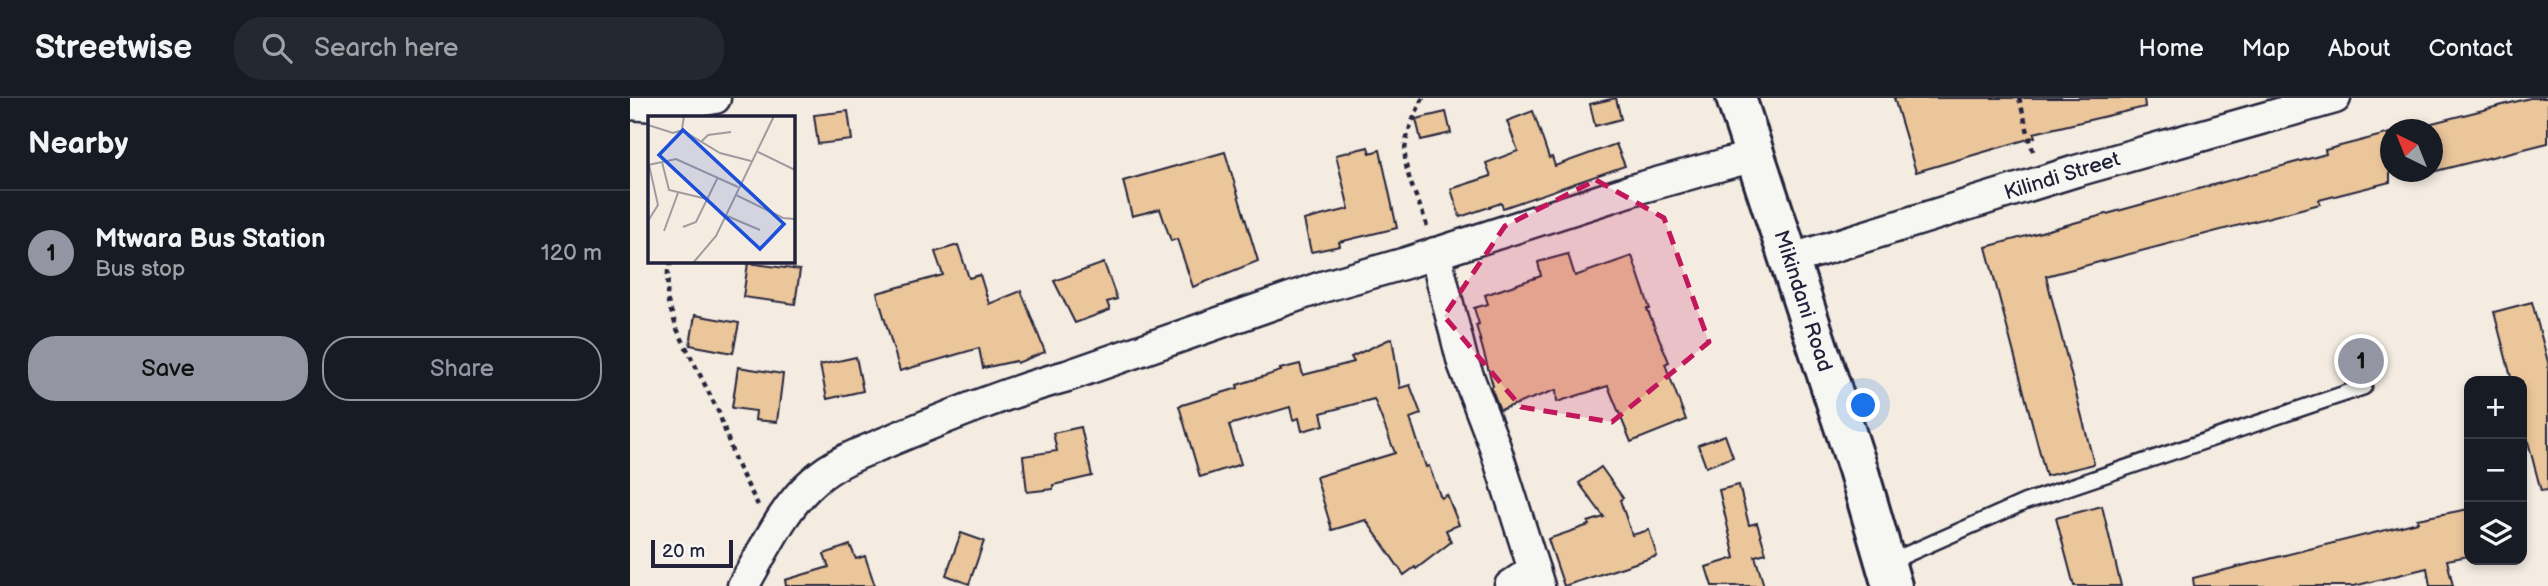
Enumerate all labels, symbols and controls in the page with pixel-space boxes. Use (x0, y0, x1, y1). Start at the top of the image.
search box (234, 17, 724, 80)
text: Streetwise (35, 28, 192, 68)
icon: search (258, 29, 296, 67)
text: Search here (314, 33, 458, 64)
text: Home (2139, 34, 2204, 63)
text: Map (2242, 34, 2290, 63)
text: About (2328, 34, 2390, 63)
text: Contact (2428, 34, 2513, 63)
inset map (648, 116, 794, 262)
north arrow (2380, 119, 2443, 182)
text: Nearby (28, 126, 128, 162)
street label: Kilindi Street (2001, 146, 2123, 205)
text: Mtwara Bus Station (95, 224, 326, 255)
street label: Mikindani Road (1768, 227, 1838, 375)
text: 1 (46, 239, 56, 267)
text: 120 m (541, 239, 602, 267)
text: Bus stop (95, 255, 185, 283)
pin: 1 (2338, 335, 2384, 387)
button: Save (28, 336, 308, 401)
button: Share (322, 336, 602, 401)
map controls (2464, 376, 2527, 565)
button: + (2464, 376, 2527, 439)
your location (1846, 388, 1880, 422)
button: − (2464, 439, 2527, 502)
button: layers (2464, 502, 2527, 565)
scale bar (651, 537, 733, 569)
text: 20 m (662, 540, 705, 563)

